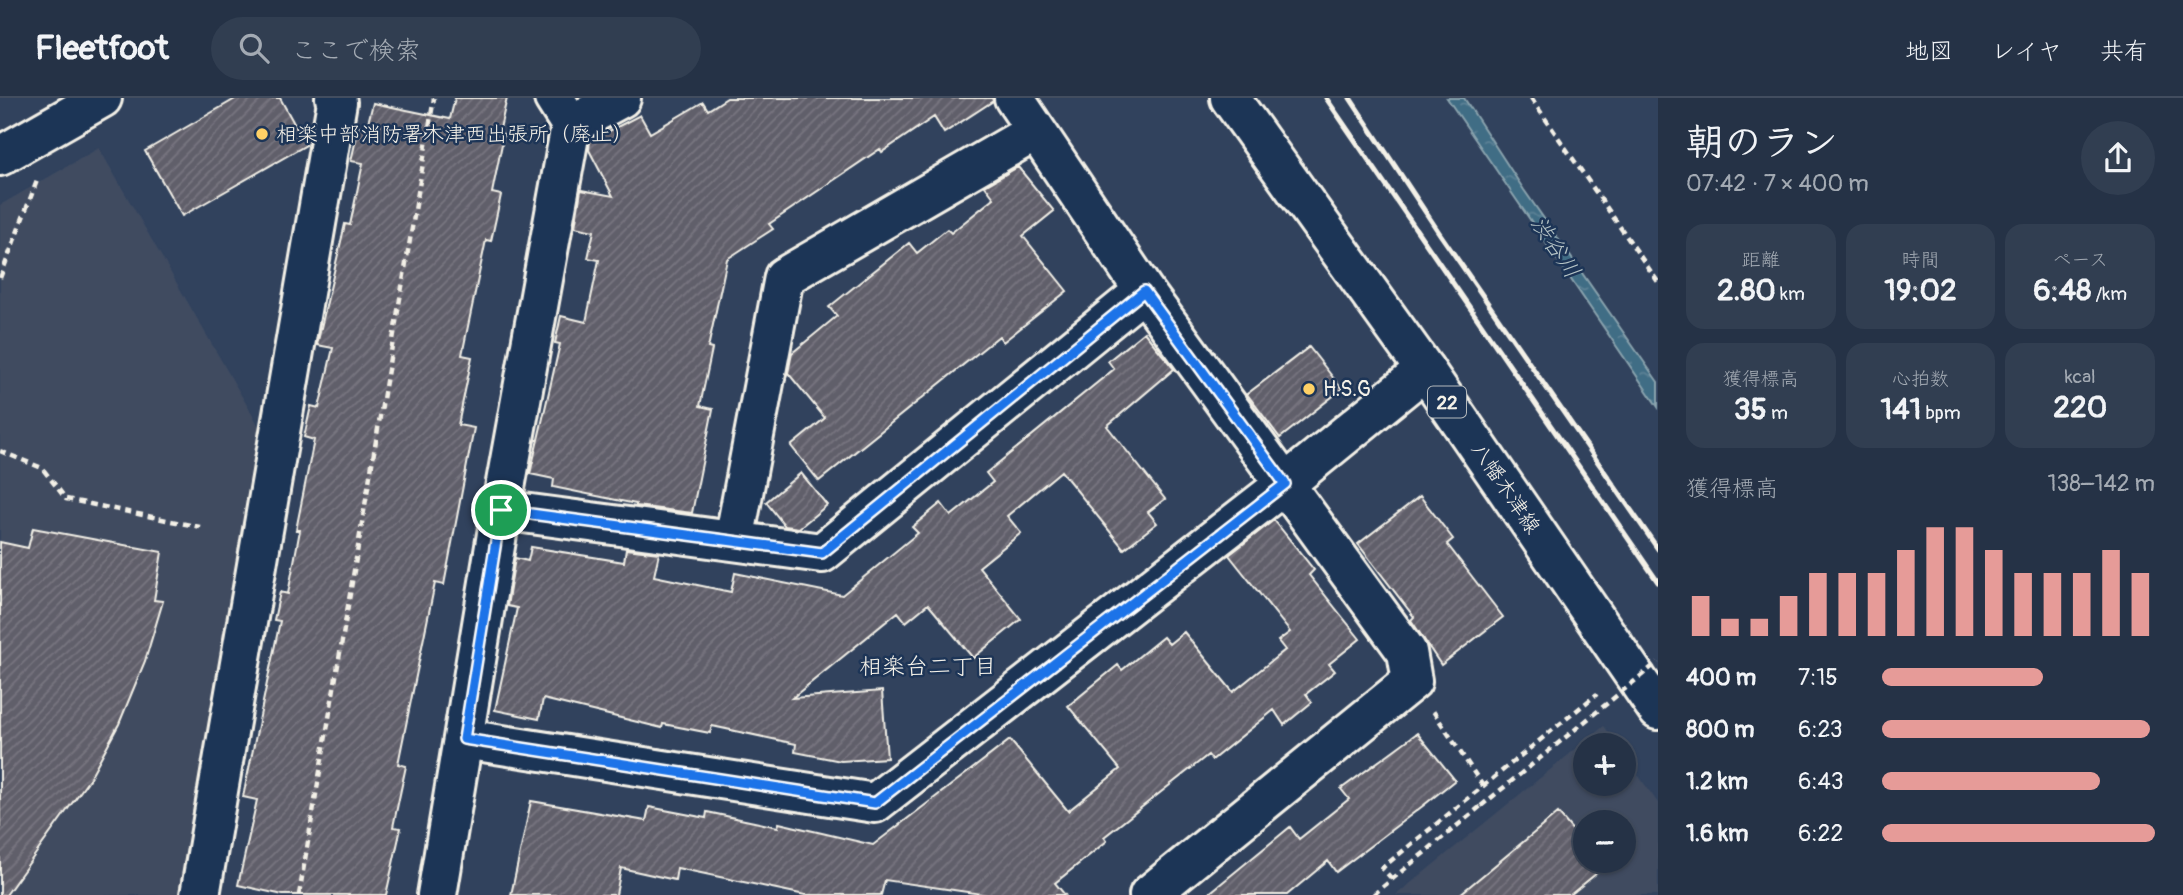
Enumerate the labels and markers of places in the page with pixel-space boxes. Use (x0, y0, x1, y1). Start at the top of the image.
place label: 相楽中部消防署木津西出張所（廃止） (276, 121, 633, 148)
marker: 相楽中部消防署木津西出張所（廃止） (254, 126, 270, 142)
place label: H.S.G (1323, 376, 1371, 403)
marker: H.S.G (1301, 381, 1317, 397)
pin (471, 480, 531, 540)

